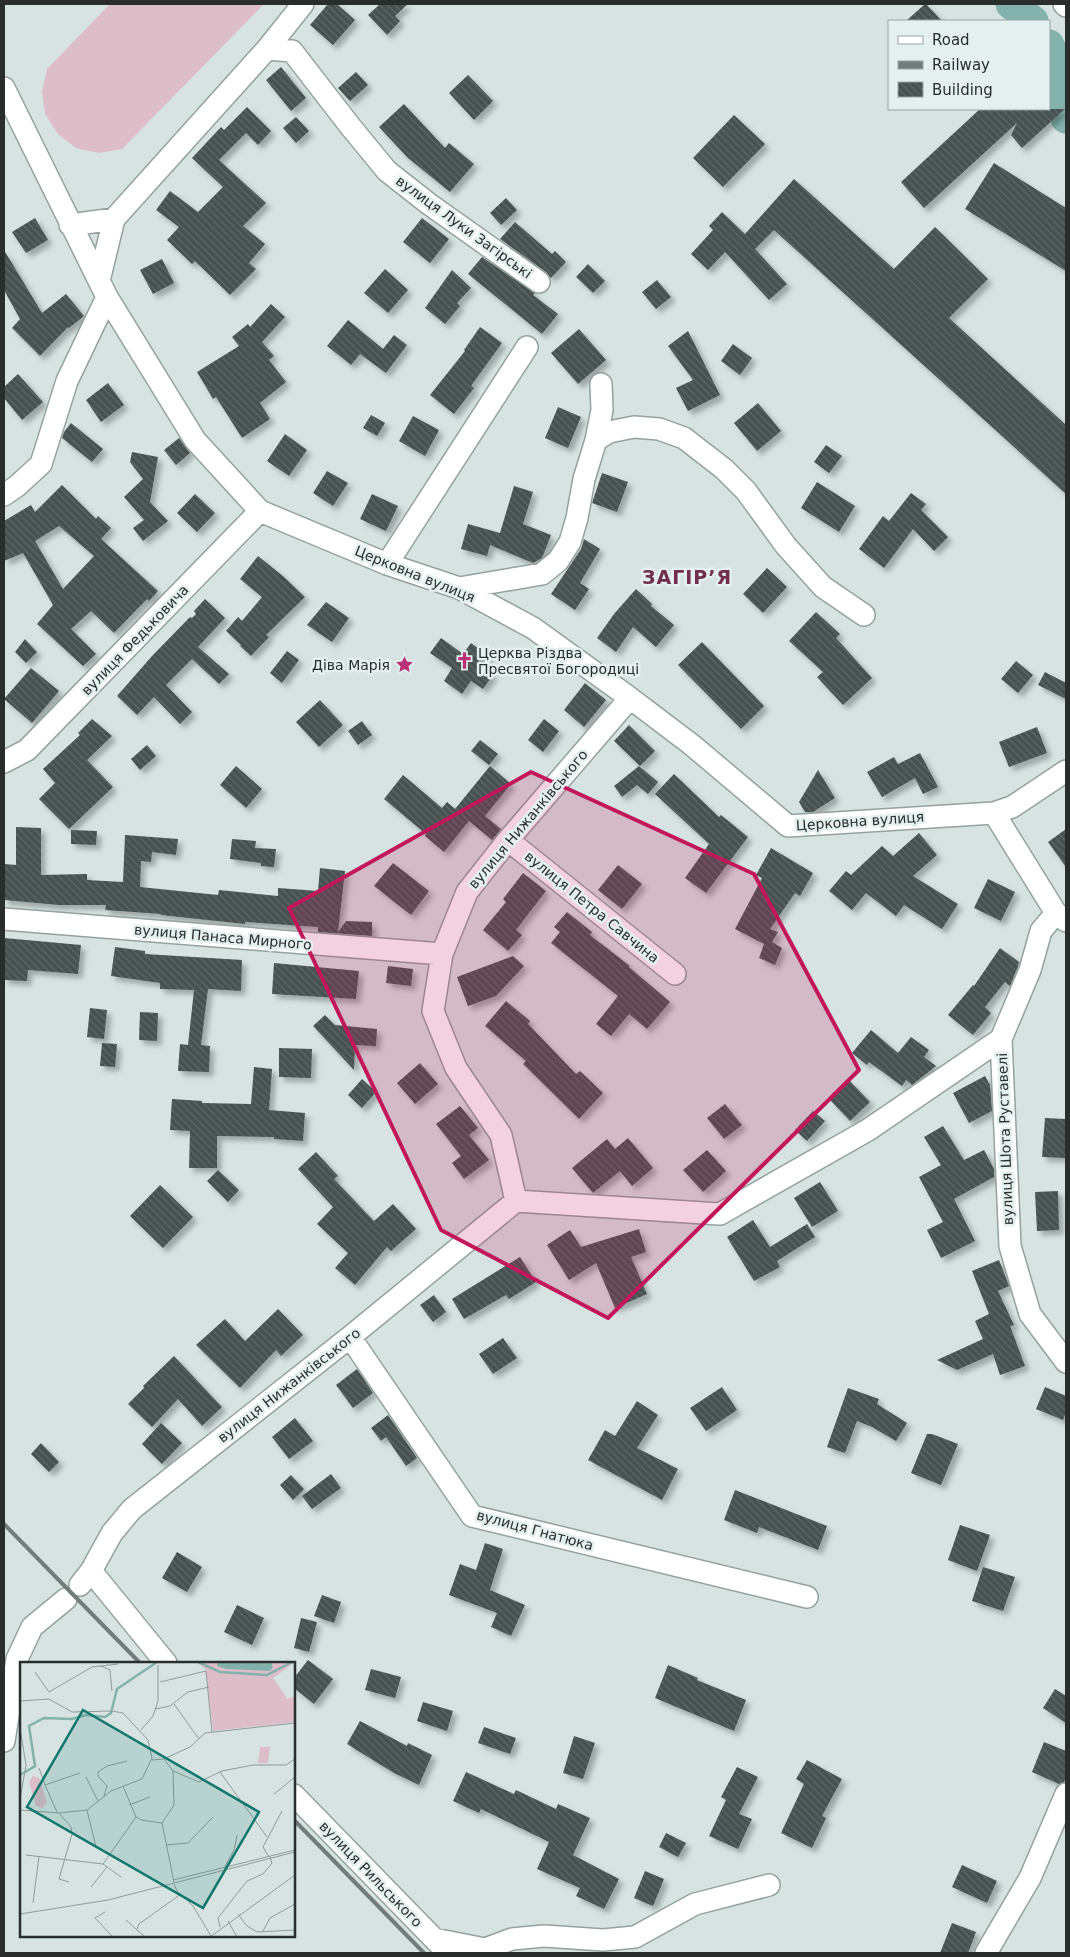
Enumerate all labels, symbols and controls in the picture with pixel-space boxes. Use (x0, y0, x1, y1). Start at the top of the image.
legend (888, 20, 1050, 110)
text: Road (932, 31, 970, 49)
text: Railway (932, 56, 990, 74)
text: Building (932, 81, 993, 99)
street label: вулиця Луки Загірські (393, 172, 535, 282)
street label: Церковна вулиця (352, 543, 478, 605)
district label: ЗАГІР’Я (642, 566, 732, 588)
street label: вулиця Федьковича (78, 582, 192, 698)
place label: Церква Різдва Пресвятої Богородиці (478, 645, 639, 677)
church icon: Церква Різдва Пресвятої Богородиці (454, 651, 474, 671)
place icon: Діва Марія (394, 655, 414, 675)
place label: Діва Марія (312, 657, 390, 673)
street label: вулиця Нижанківського (465, 746, 591, 892)
street label: Церковна вулиця (795, 809, 925, 833)
street label: вулиця Петра Савчина (522, 848, 662, 966)
street label: вулиця Панаса Мирного (134, 921, 312, 953)
street label: вулиця Шота Руставелі (994, 1052, 1016, 1226)
street label: вулиця Нижанківського (215, 1324, 363, 1446)
street label: вулиця Гнатюка (475, 1507, 595, 1553)
inset map (20, 1662, 295, 1937)
street label: вулиця Рильського (316, 1818, 426, 1930)

